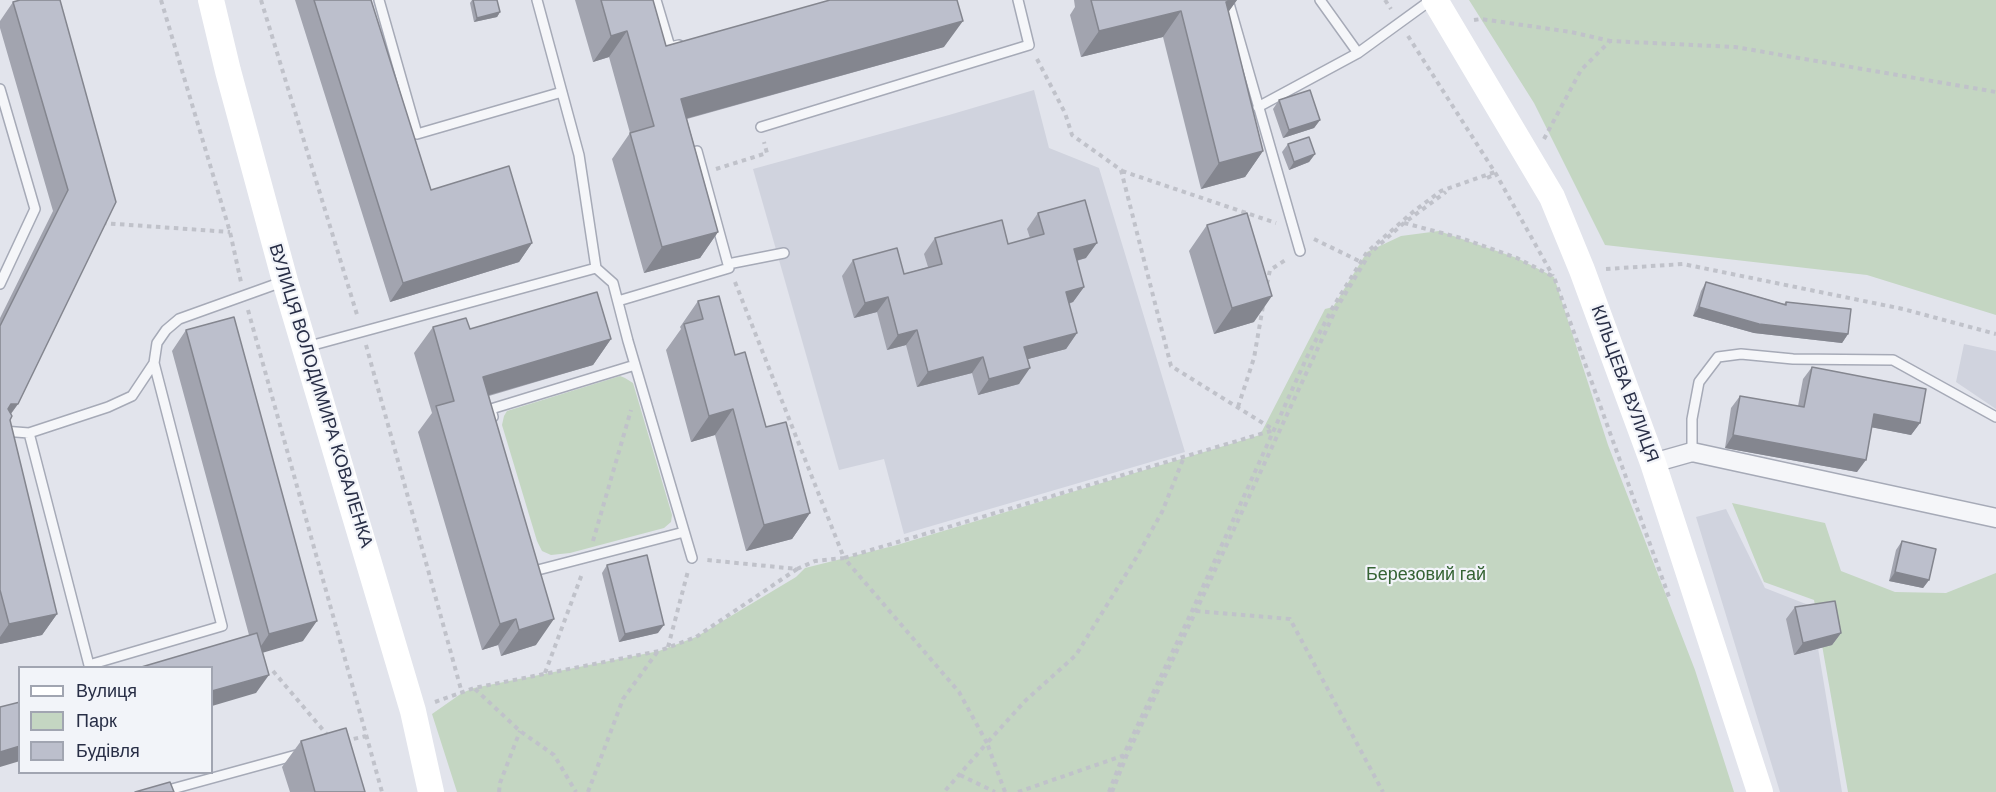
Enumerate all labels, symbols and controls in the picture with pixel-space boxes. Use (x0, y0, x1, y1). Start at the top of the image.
street label: ВУЛИЦЯ ВОЛОДИМИРА КОВАЛЕНКА (263, 241, 377, 551)
street label: КІЛЬЦЕВА ВУЛИЦЯ (1585, 302, 1663, 466)
park label: Березовий гай (1366, 564, 1486, 586)
legend (18, 666, 213, 774)
text: Вулиця (76, 679, 137, 703)
text: Парк (76, 709, 117, 733)
text: Будівля (76, 739, 140, 763)

